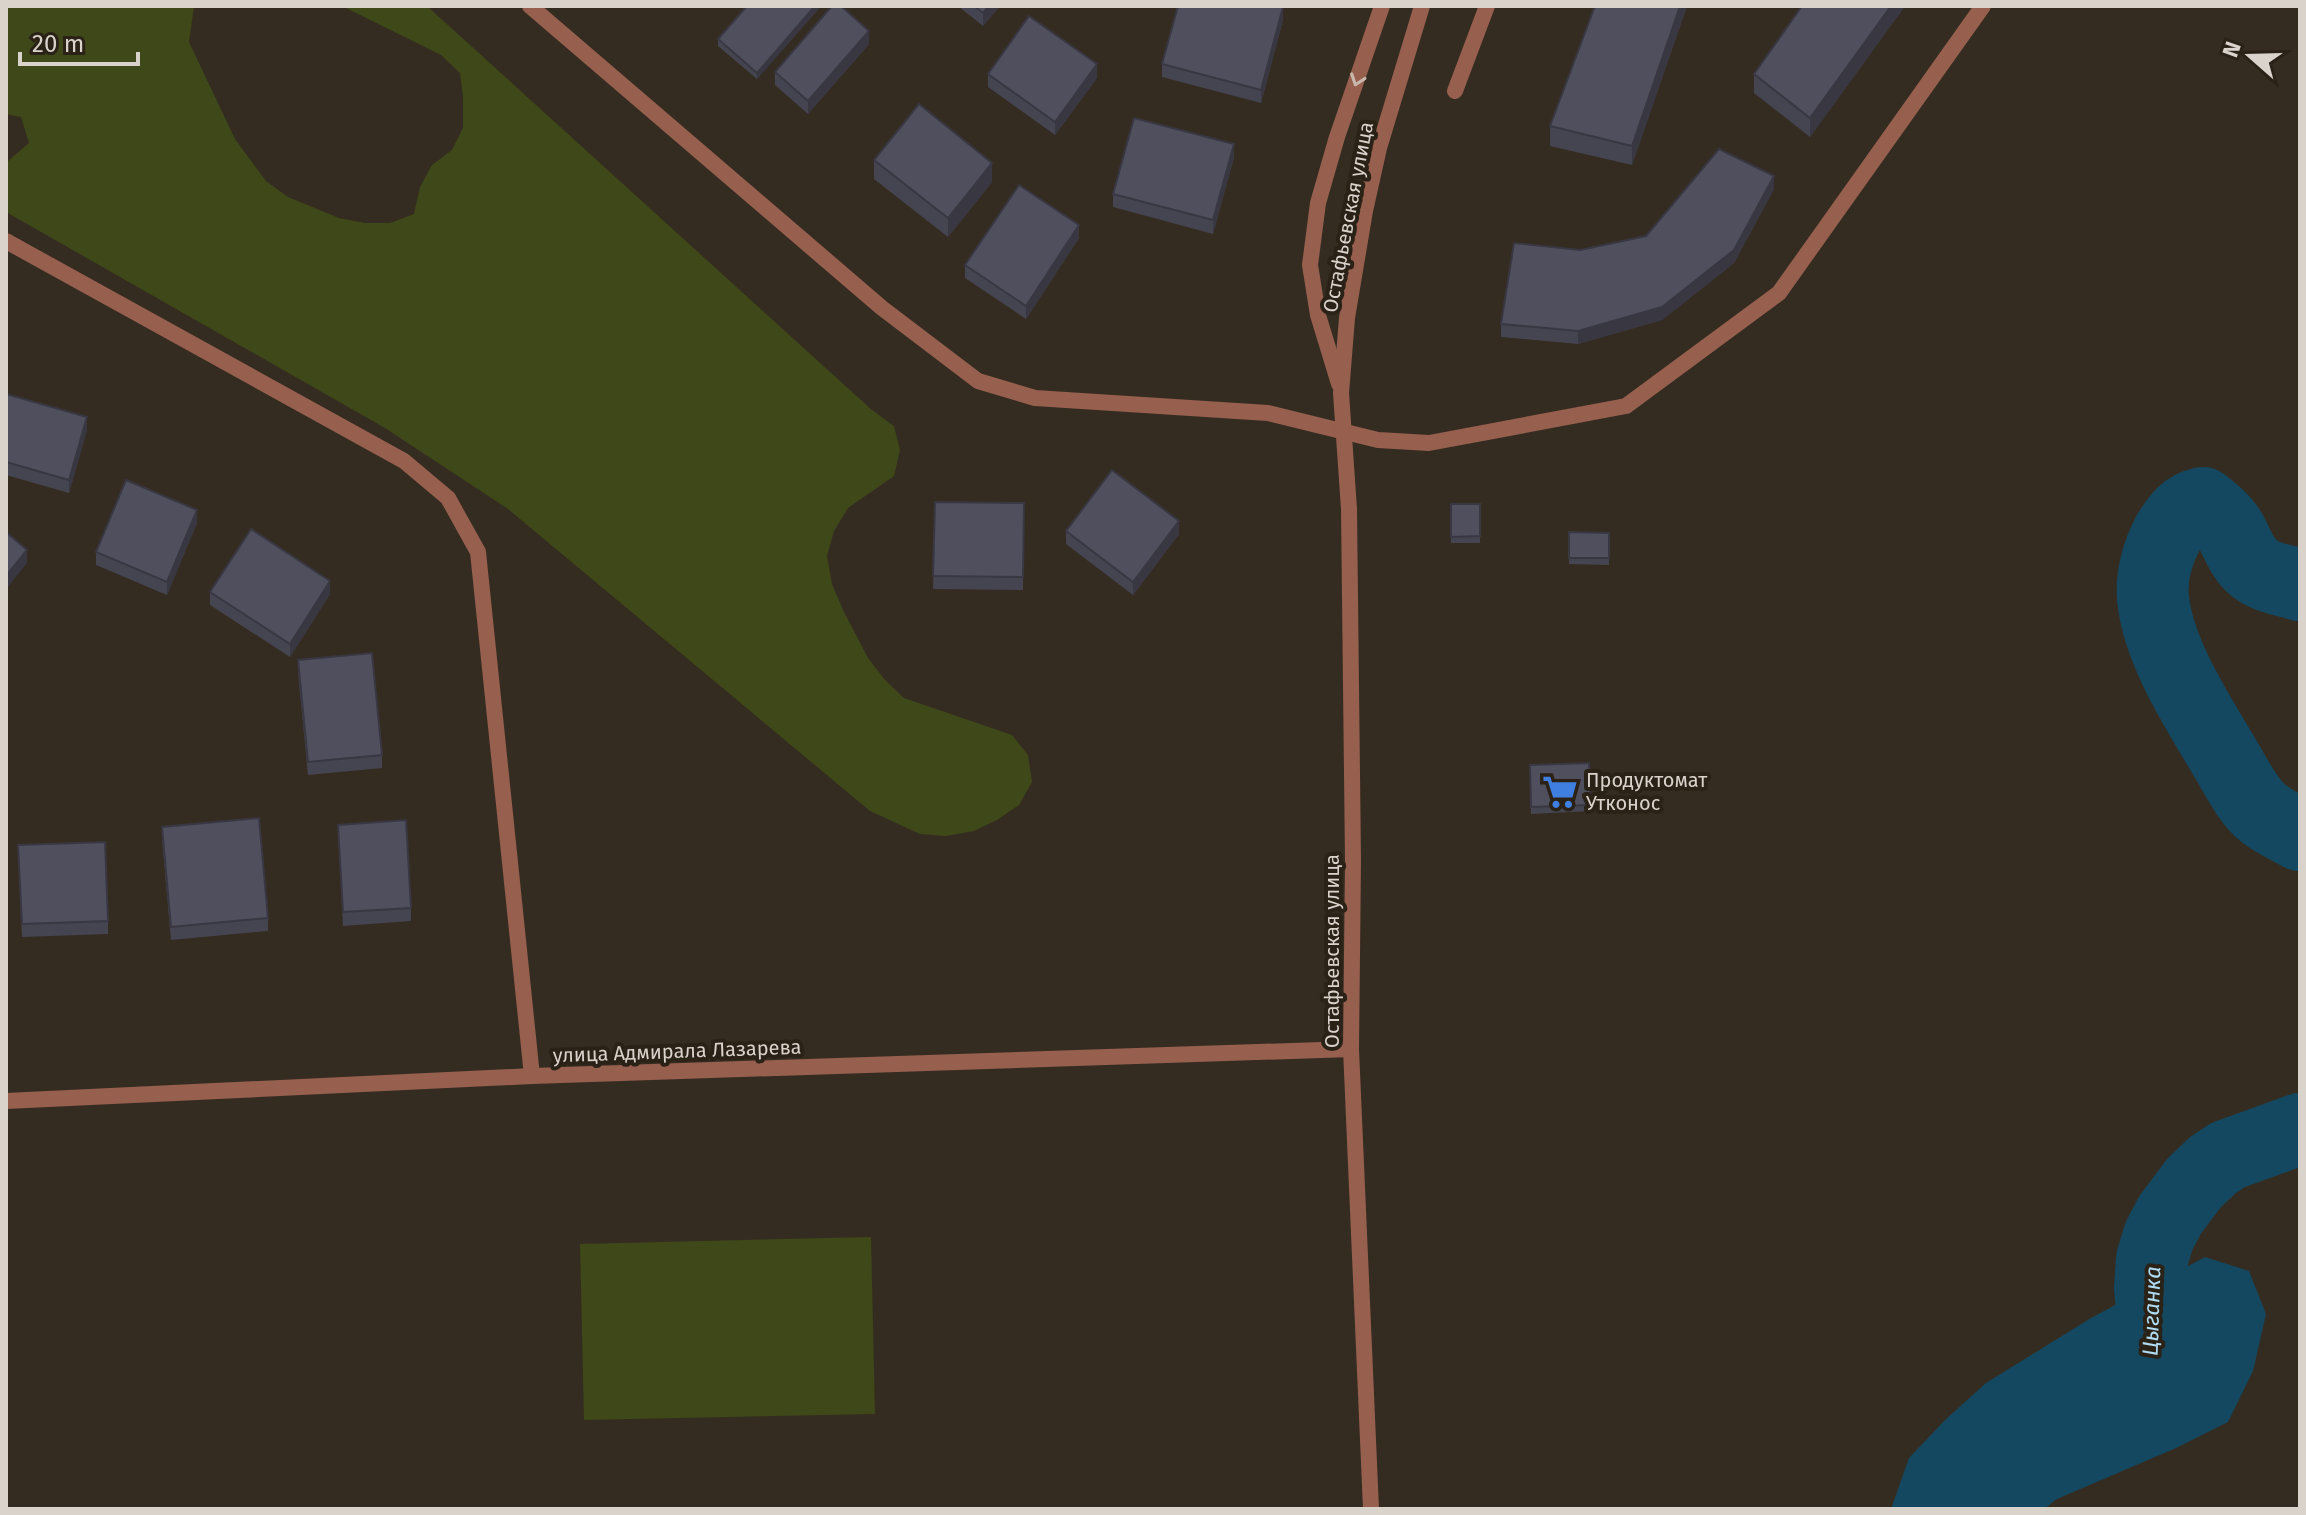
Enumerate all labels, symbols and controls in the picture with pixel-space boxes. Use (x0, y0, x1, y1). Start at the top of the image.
scale bar (20, 16, 138, 66)
north arrow (2210, 16, 2290, 96)
text: 20 m (32, 30, 84, 58)
text: N (2216, 38, 2247, 61)
one-way arrow (1350, 72, 1366, 86)
street label: Остафьевская улица (1318, 120, 1378, 314)
place label: Продуктомат Утконос (1586, 768, 1708, 815)
supermarket icon: Продуктомат Утконос (1541, 773, 1579, 811)
street label: Остафьевская улица (1320, 854, 1344, 1048)
street label: улица Адмирала Лазарева (552, 1035, 802, 1067)
water label: Цыганка (2136, 1266, 2167, 1356)

